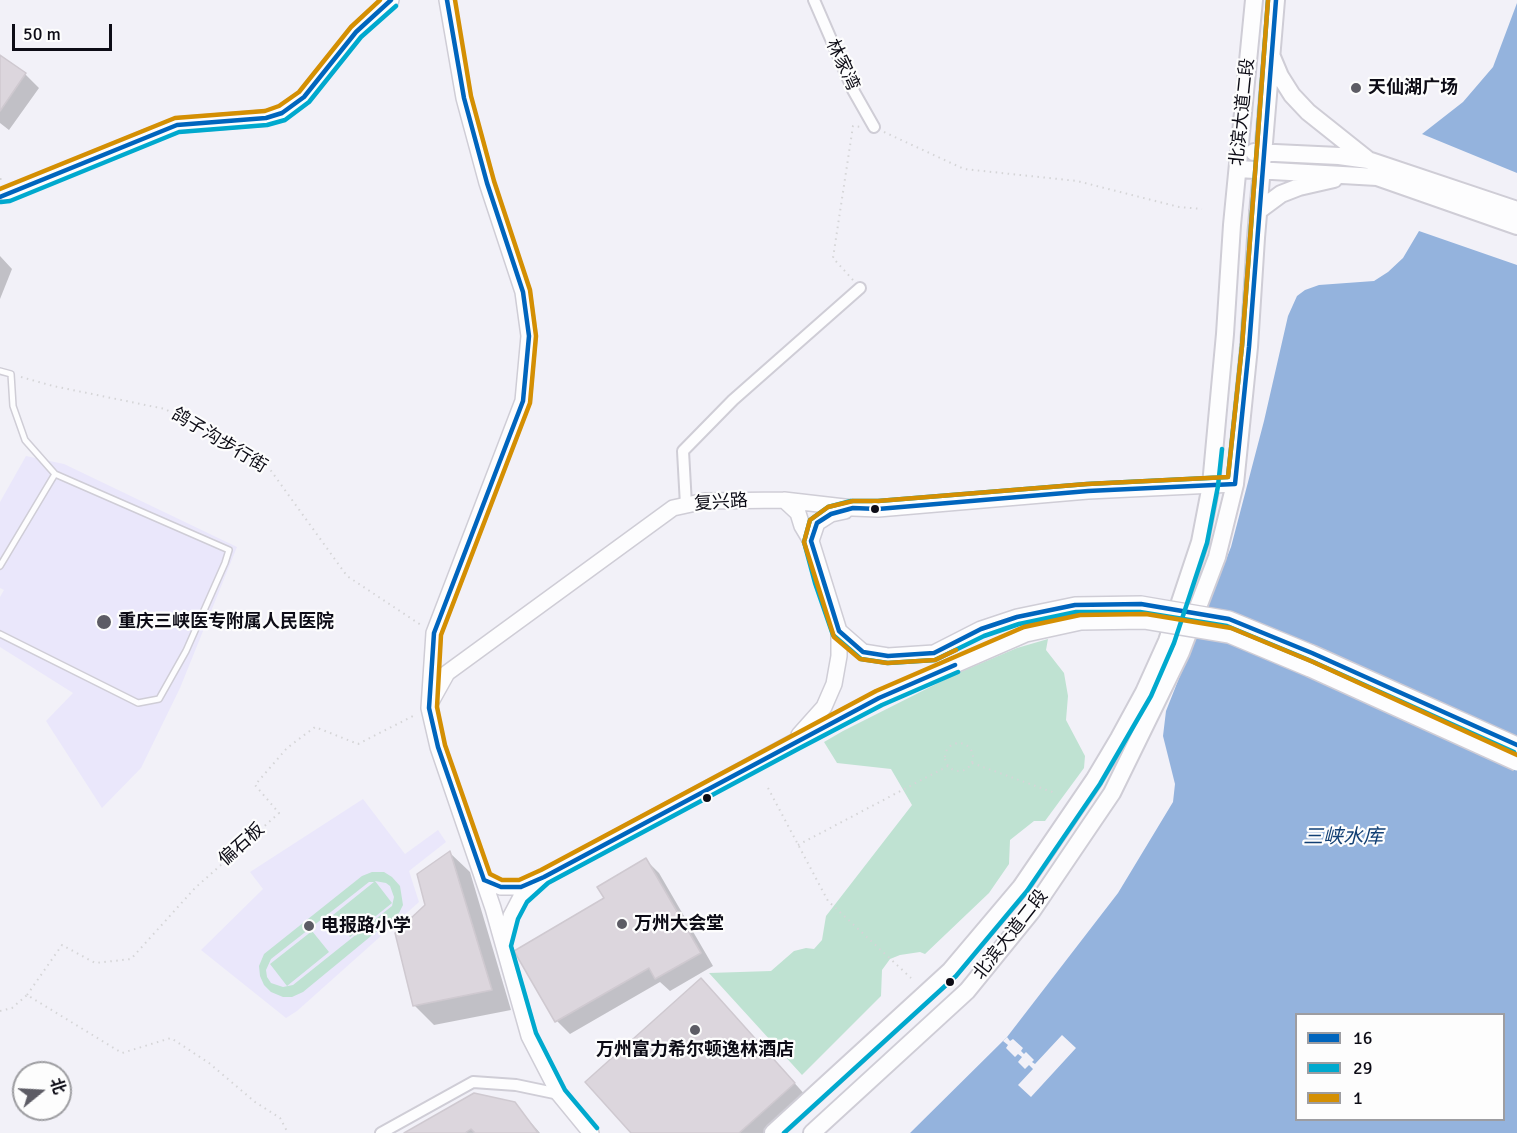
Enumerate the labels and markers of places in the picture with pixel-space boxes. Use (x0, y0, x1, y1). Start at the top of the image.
place label: 天仙湖广场 (1368, 77, 1458, 99)
marker: 天仙湖广场 (1349, 81, 1363, 95)
unlabelled marker (869, 503, 881, 515)
place label: 重庆三峡医专附属人民医院 (118, 611, 334, 633)
marker: 重庆三峡医专附属人民医院 (95, 613, 113, 631)
unlabelled marker (701, 792, 713, 804)
place label: 万州大会堂 (634, 913, 724, 935)
place label: 电报路小学 (321, 915, 411, 937)
marker: 万州大会堂 (615, 917, 629, 931)
marker: 电报路小学 (302, 919, 316, 933)
unlabelled marker (944, 976, 956, 988)
marker: 万州富力希尔顿逸林酒店 (688, 1023, 702, 1037)
place label: 万州富力希尔顿逸林酒店 (596, 1039, 794, 1061)

